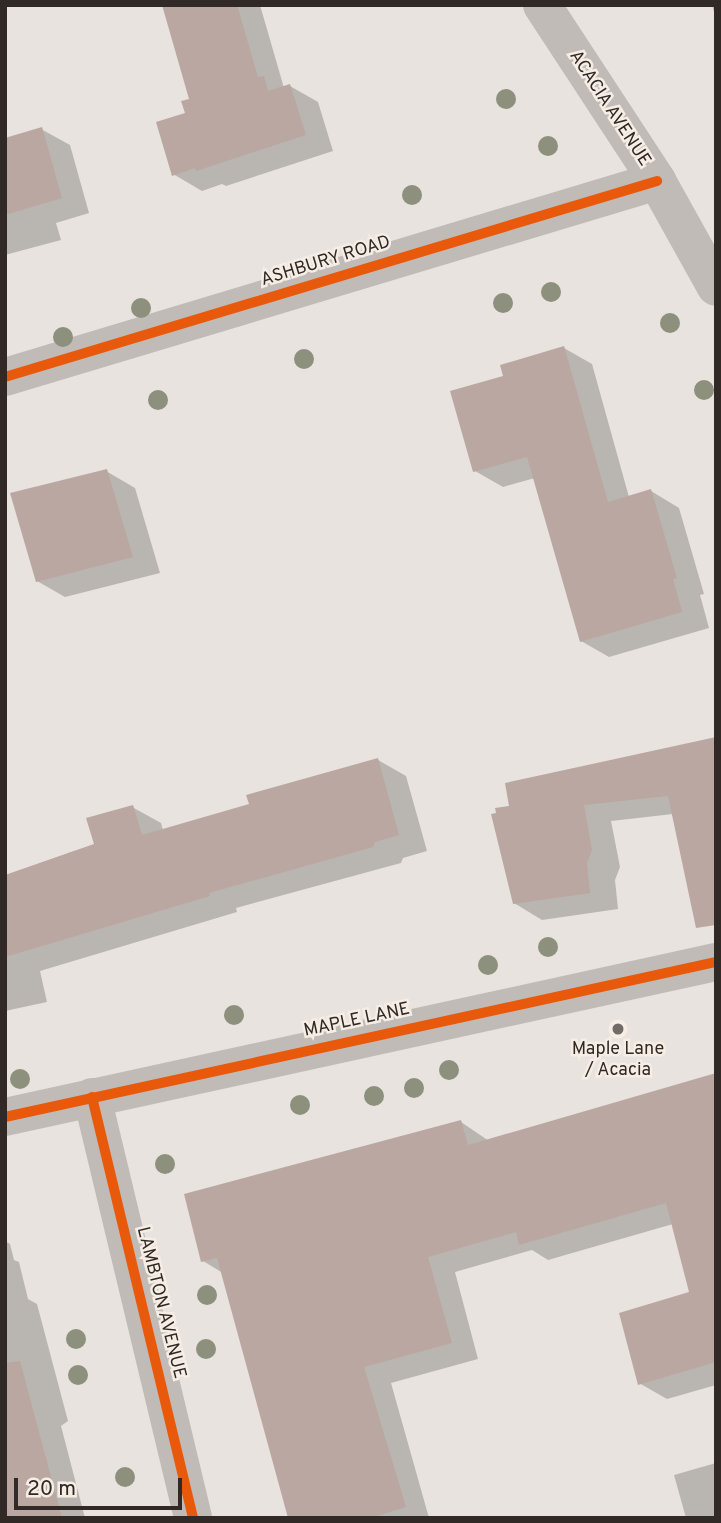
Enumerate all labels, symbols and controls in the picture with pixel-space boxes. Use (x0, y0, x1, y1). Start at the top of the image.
street label: ACACIA AVENUE (563, 46, 655, 172)
street label: ASHBURY ROAD (258, 232, 394, 292)
street label: MAPLE LANE (302, 999, 412, 1043)
marker: Maple Lane / Acacia (610, 1021, 626, 1037)
place label: Maple Lane / Acacia (572, 1040, 664, 1082)
street label: LAMBTON AVENUE (131, 1225, 189, 1381)
scale bar (18, 1464, 186, 1508)
text: 20 m (27, 1476, 76, 1503)

